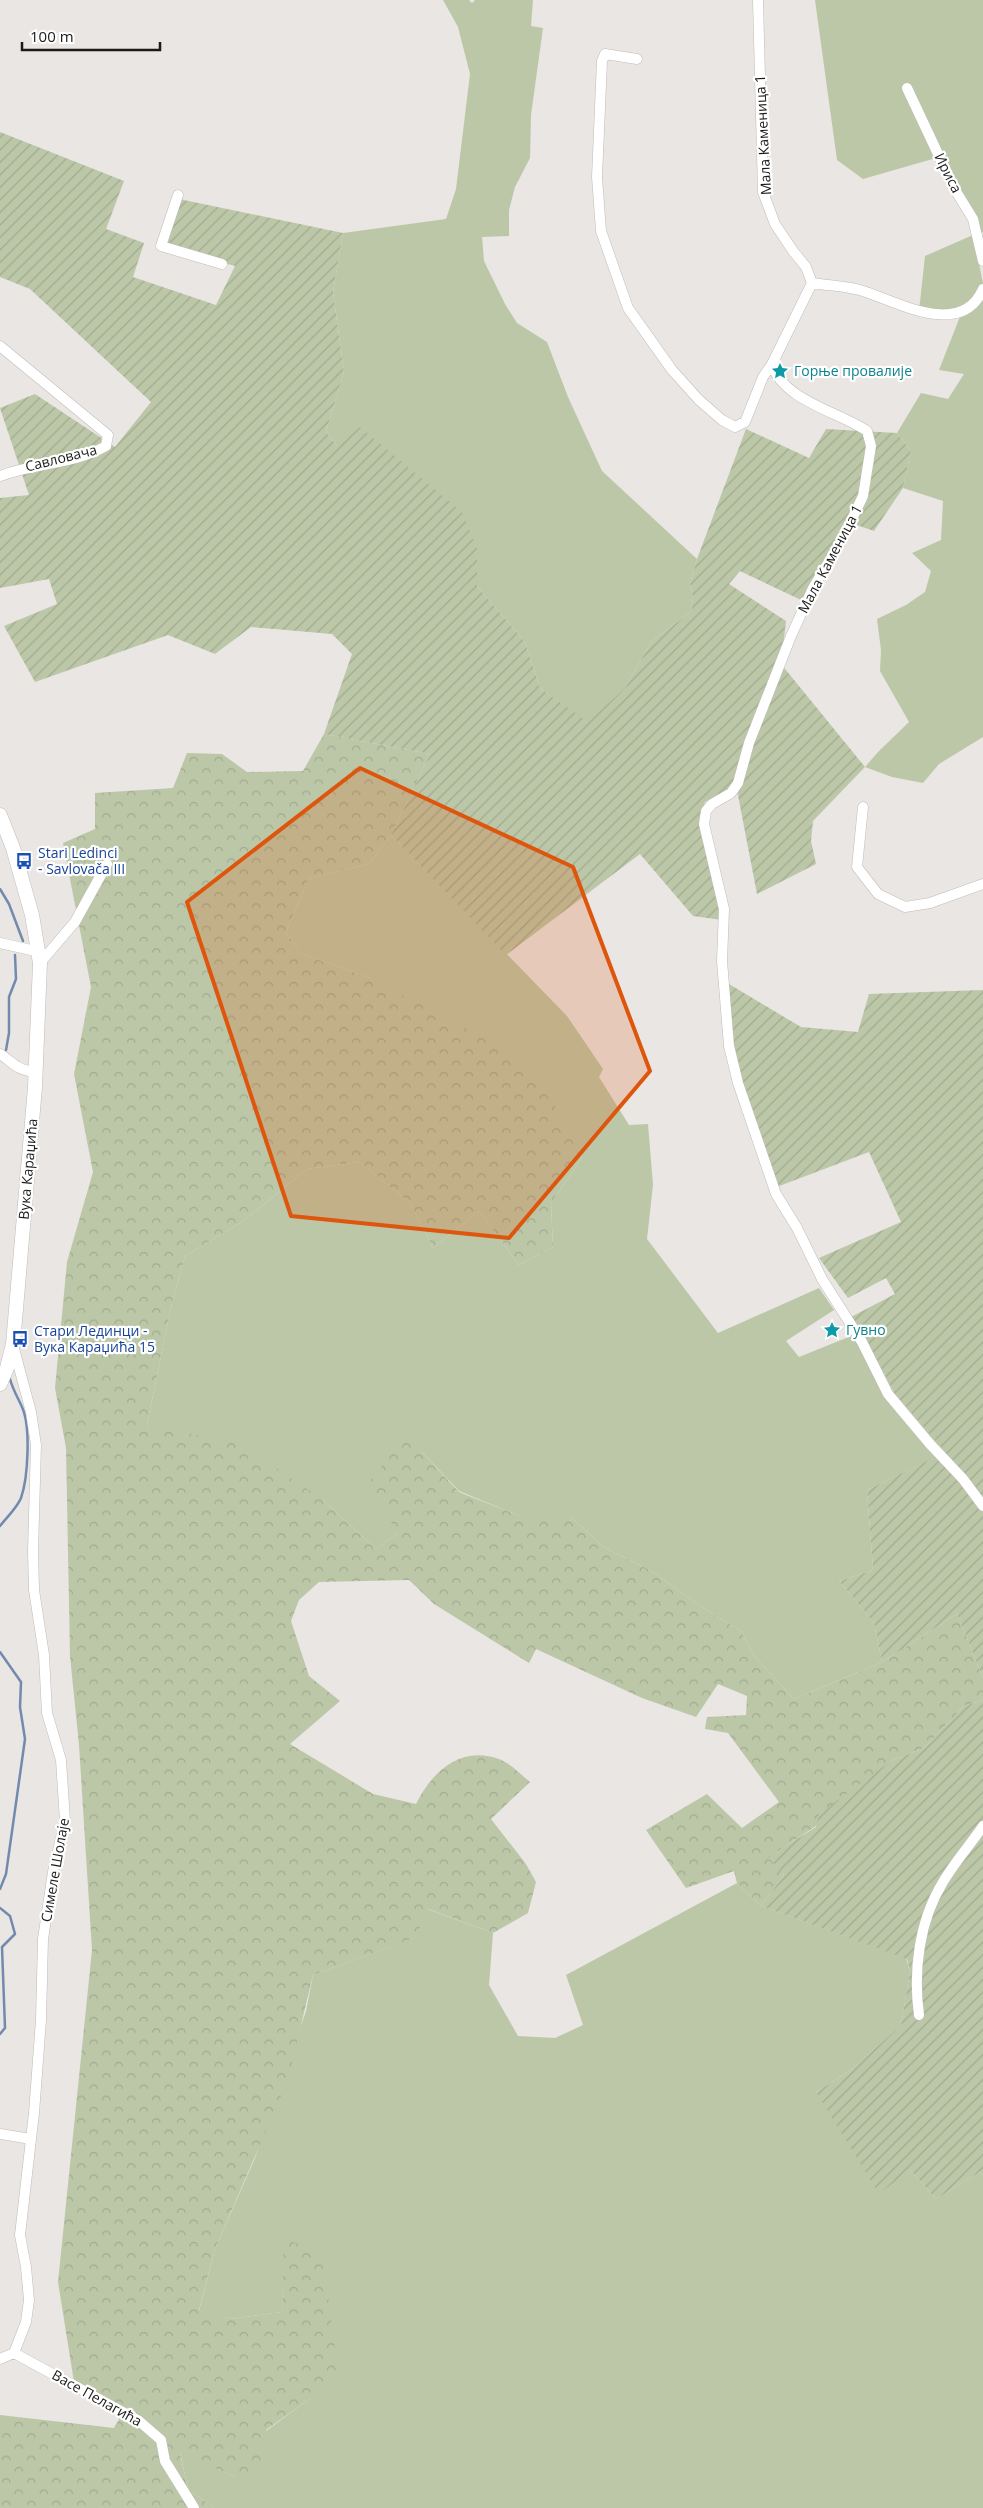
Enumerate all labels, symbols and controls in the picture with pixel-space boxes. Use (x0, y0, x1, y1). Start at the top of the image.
scale bar (22, 20, 160, 52)
text: 100 m (30, 26, 74, 46)
street label: Мала Каменица 1 (750, 75, 775, 196)
street label: Ириса (930, 149, 967, 196)
place icon: Горње провалије (770, 361, 790, 381)
place label: Горње провалије (794, 361, 912, 380)
street label: Савловача (23, 439, 99, 476)
street label: Мала Каменица 1 (793, 501, 866, 616)
place label: Stari Ledinci - Savlovača III (38, 843, 125, 878)
bus stop icon: Stari Ledinci - Savlovača III (14, 851, 34, 871)
street label: Вука Караџића (14, 1118, 41, 1220)
place icon: Гувно (822, 1320, 842, 1340)
place label: Гувно (846, 1320, 886, 1339)
place label: Стари Лединци - Вука Караџића 15 (34, 1321, 155, 1356)
bus stop icon: Стари Лединци - Вука Караџића 15 (10, 1329, 30, 1349)
street label: Симеле Шолаје (36, 1816, 73, 1923)
street label: Васе Пелагића (49, 2365, 146, 2430)

